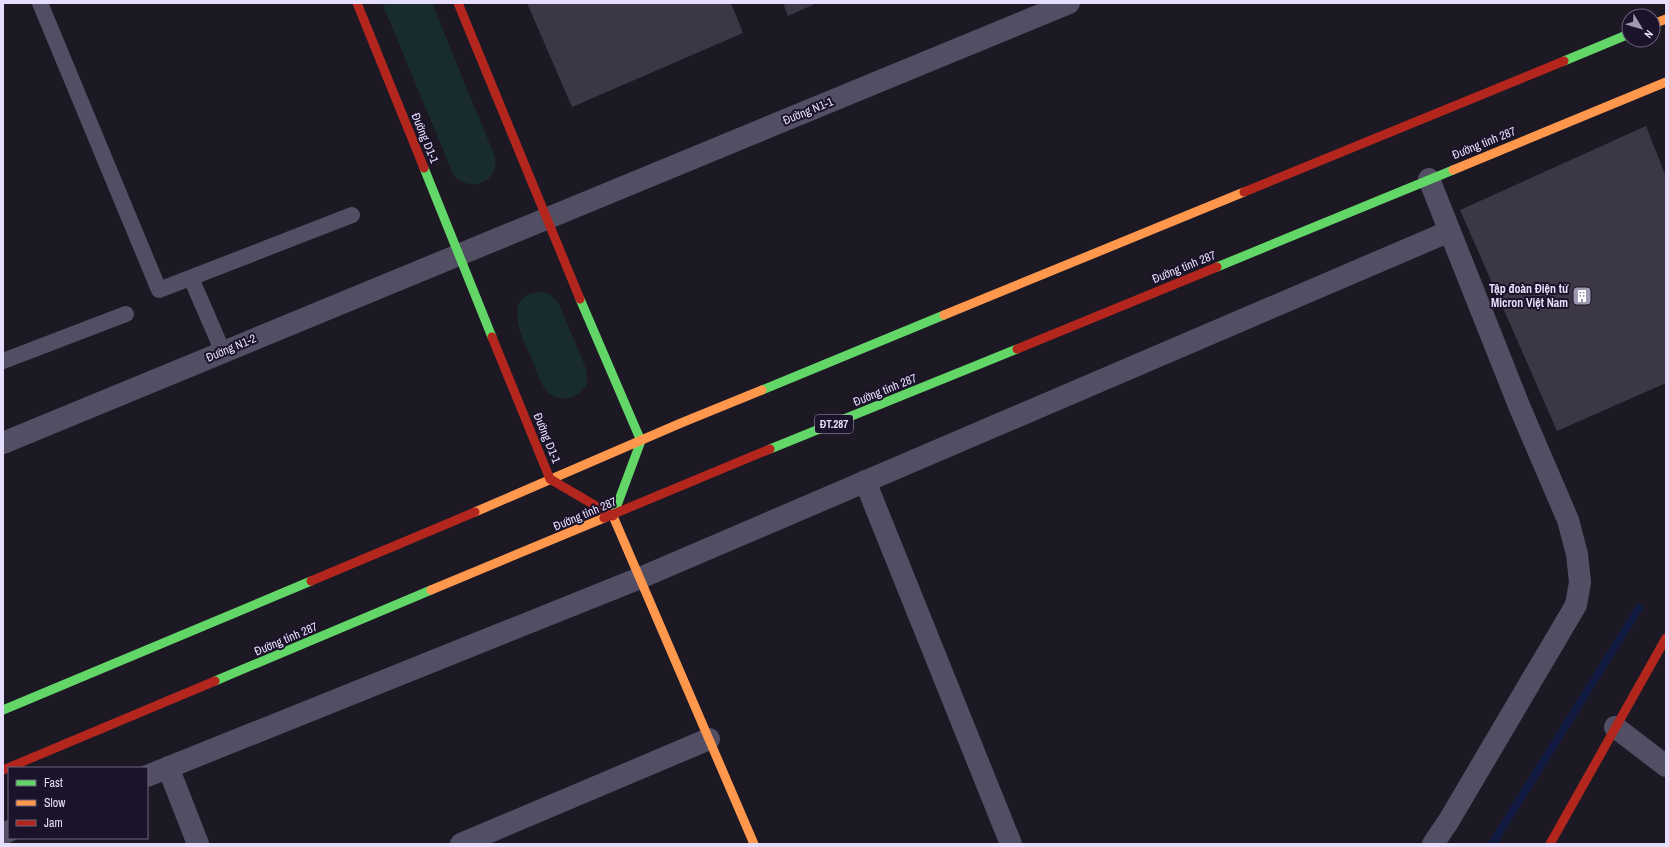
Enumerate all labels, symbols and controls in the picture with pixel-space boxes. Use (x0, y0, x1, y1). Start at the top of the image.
north arrow (1621, 8, 1661, 48)
text: N (1641, 27, 1656, 41)
street label: Đường N1-1 (780, 93, 836, 128)
street label: Đường D1-1 (408, 110, 443, 166)
street label: Đường tỉnh 287 (1450, 123, 1519, 163)
street label: Đường tỉnh 287 (1150, 247, 1219, 287)
place label: Tập đoàn Điện tử Micron Việt Nam (1489, 281, 1569, 311)
building icon: Tập đoàn Điện tử Micron Việt Nam (1571, 285, 1593, 307)
street label: Đường N1-2 (203, 330, 259, 366)
street label: Đường tỉnh 287 (851, 370, 920, 410)
street label: Đường D1-1 (530, 410, 565, 466)
road number: ĐT.287 (815, 415, 853, 433)
street label: Đường tỉnh 287 (551, 493, 620, 535)
street label: Đường tỉnh 287 (252, 618, 321, 660)
legend (8, 767, 148, 839)
text: Fast (44, 775, 63, 791)
text: Slow (44, 795, 66, 811)
text: Jam (44, 815, 63, 831)

